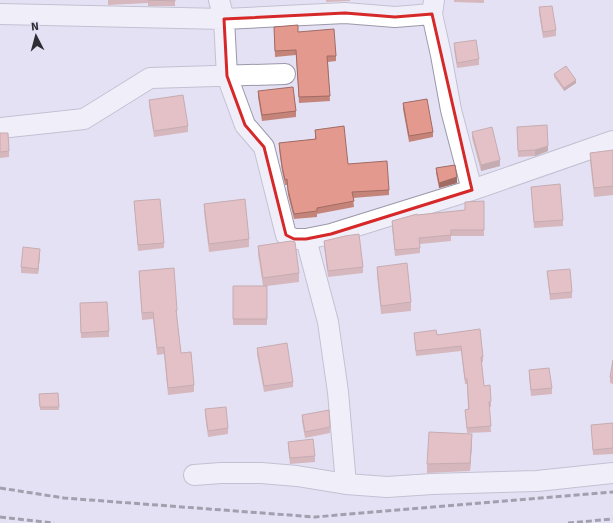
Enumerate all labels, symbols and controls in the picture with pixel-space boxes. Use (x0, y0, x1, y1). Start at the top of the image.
north arrow (16, 16, 56, 56)
text: N (31, 20, 39, 33)

